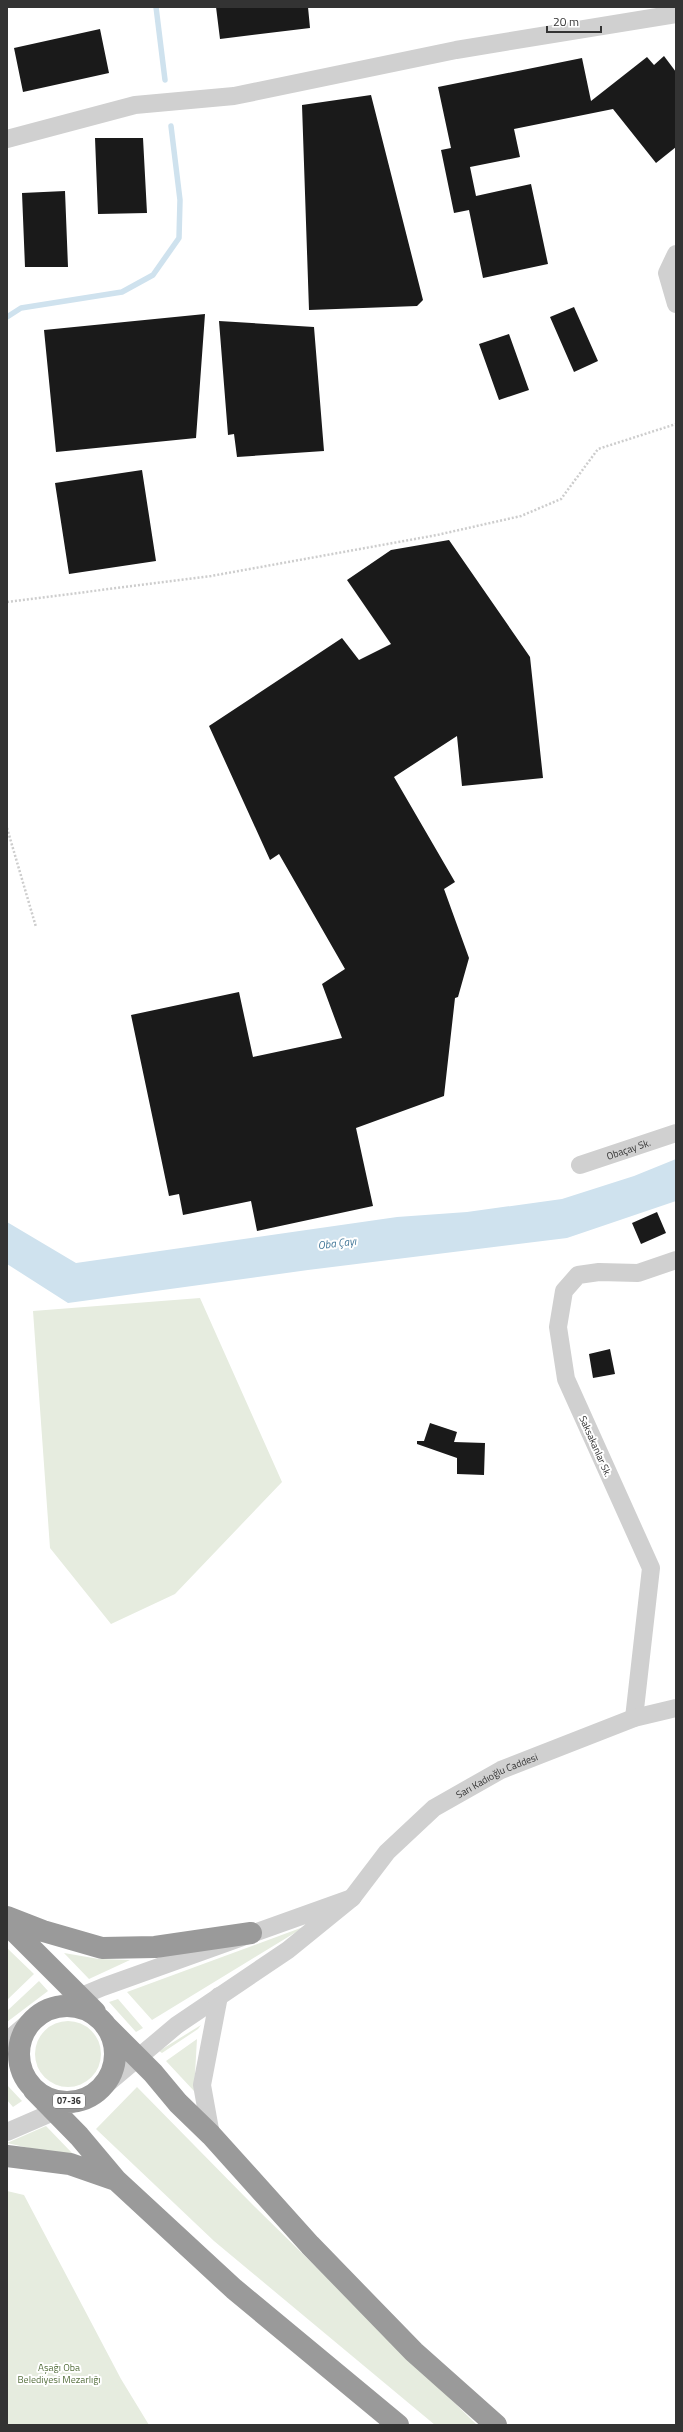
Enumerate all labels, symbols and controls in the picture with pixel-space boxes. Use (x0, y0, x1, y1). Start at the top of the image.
scale bar (547, 8, 601, 34)
text: 20 m (553, 12, 579, 31)
street label: Obaçay Sk. (605, 1135, 653, 1164)
water label: Oba Çayı (317, 1233, 358, 1253)
street label: Saksakanlar Sk. (575, 1413, 616, 1479)
street label: Sarı Kadıoğlu Caddesi (453, 1749, 540, 1802)
road number: 07-36 (53, 2094, 85, 2108)
park label: Aşağı Oba Belediyesi Mezarlığı (17, 2360, 101, 2387)

